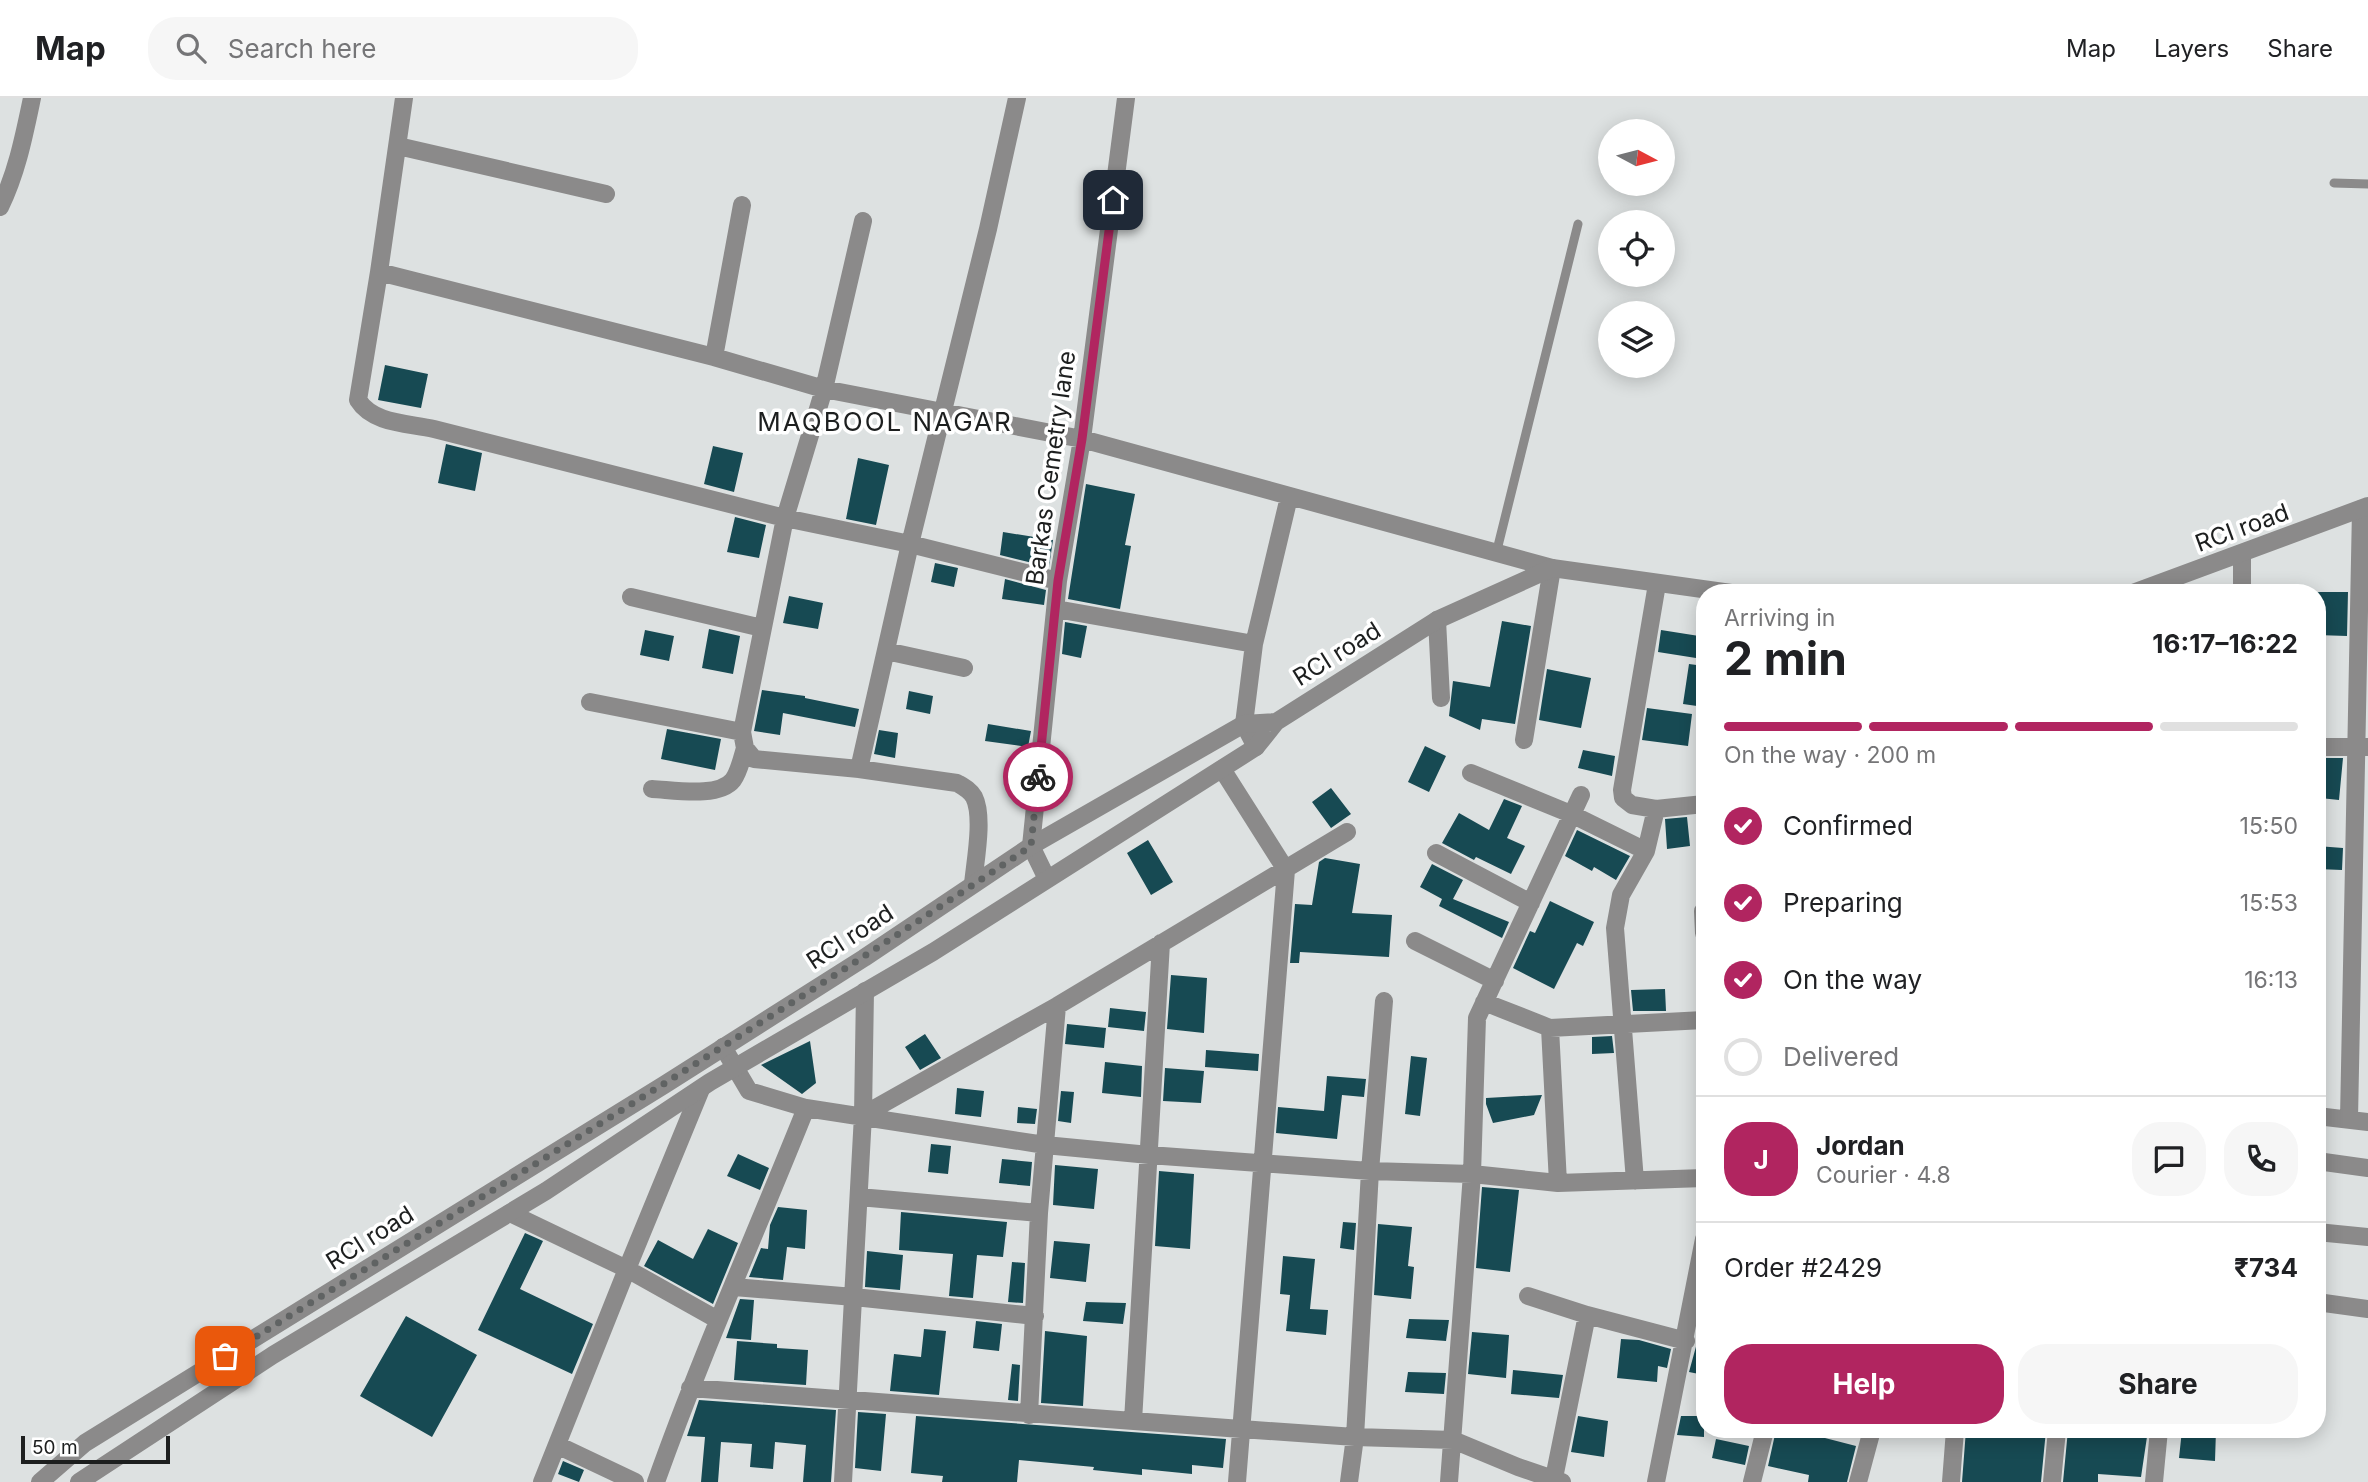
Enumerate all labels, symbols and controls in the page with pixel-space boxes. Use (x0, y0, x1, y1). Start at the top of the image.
search box (148, 17, 638, 80)
text: Map (35, 28, 106, 68)
icon: search (172, 29, 210, 67)
text: Search here (228, 33, 376, 64)
text: Map (2066, 34, 2116, 63)
text: Layers (2154, 34, 2229, 63)
text: Share (2267, 34, 2333, 63)
north arrow (1598, 119, 1675, 196)
map controls (1598, 119, 1675, 378)
pin (1083, 170, 1143, 230)
icon: home (1094, 181, 1132, 219)
button: locate (1598, 210, 1675, 287)
button: layers (1598, 301, 1675, 378)
street label: Barkas Cemetry lane (1020, 349, 1081, 587)
district label: MAQBOOL NAGAR (757, 406, 1013, 437)
street label: RCI road (2191, 497, 2293, 558)
text: Arriving in (1724, 604, 1835, 632)
street label: RCI road (1288, 615, 1386, 692)
text: 16:17–16:22 (2152, 628, 2298, 659)
text: 2 min (1724, 630, 1847, 686)
text: On the way · 200 m (1724, 741, 1936, 769)
courier (1003, 742, 1073, 812)
icon: bike (1019, 758, 1057, 796)
icon: check (1724, 807, 1762, 845)
text: Confirmed (1783, 810, 1913, 841)
text: 15:50 (2240, 812, 2298, 840)
icon: check (1724, 884, 1762, 922)
text: Preparing (1783, 887, 1903, 918)
text: 15:53 (2240, 889, 2298, 917)
street label: RCI road (801, 898, 899, 975)
icon: check (1724, 961, 1762, 999)
text: On the way (1783, 964, 1922, 995)
text: 16:13 (2244, 966, 2298, 994)
text: Delivered (1783, 1041, 1899, 1072)
button: chat (2132, 1122, 2206, 1196)
button: phone (2224, 1122, 2298, 1196)
text: Jordan (1816, 1130, 1905, 1161)
text: J (1753, 1144, 1769, 1175)
text: Courier · 4.8 (1816, 1161, 1951, 1189)
street label: RCI road (321, 1199, 419, 1276)
text: Order #2429 (1724, 1252, 1882, 1283)
text: ₹734 (2234, 1252, 2298, 1283)
pin (195, 1326, 255, 1386)
icon: bag (206, 1337, 244, 1375)
button: Help (1724, 1344, 2004, 1424)
button: Share (2018, 1344, 2298, 1424)
scale bar (21, 1433, 170, 1465)
text: 50 m (32, 1436, 78, 1459)

